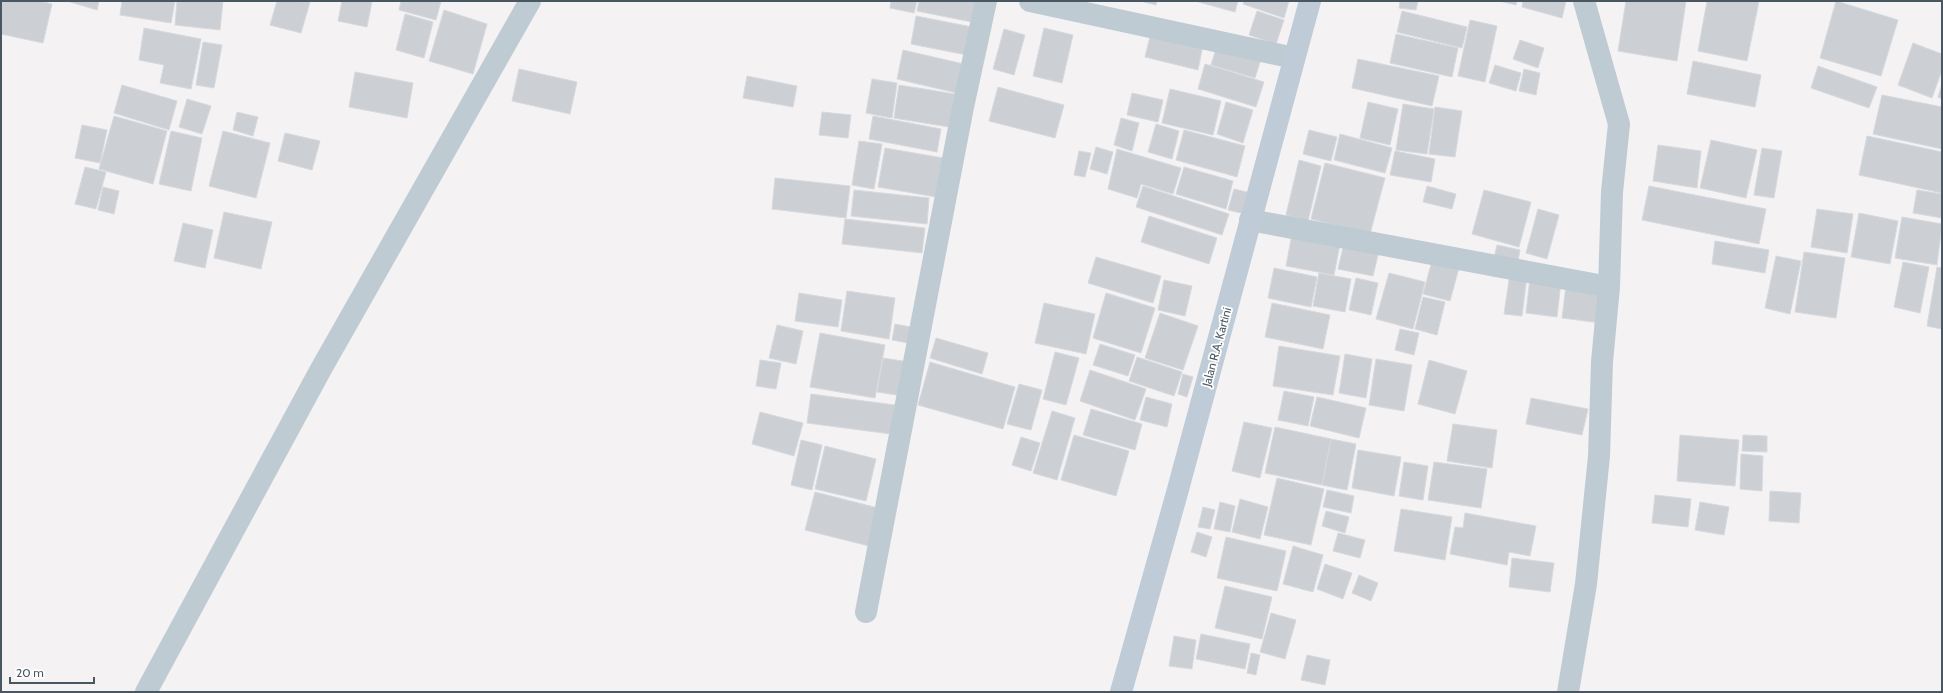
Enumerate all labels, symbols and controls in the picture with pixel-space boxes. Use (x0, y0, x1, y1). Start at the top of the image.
street label: Jalan R.A. Kartini (1199, 306, 1234, 389)
scale bar (10, 659, 94, 685)
text: 20 m (16, 665, 44, 680)

